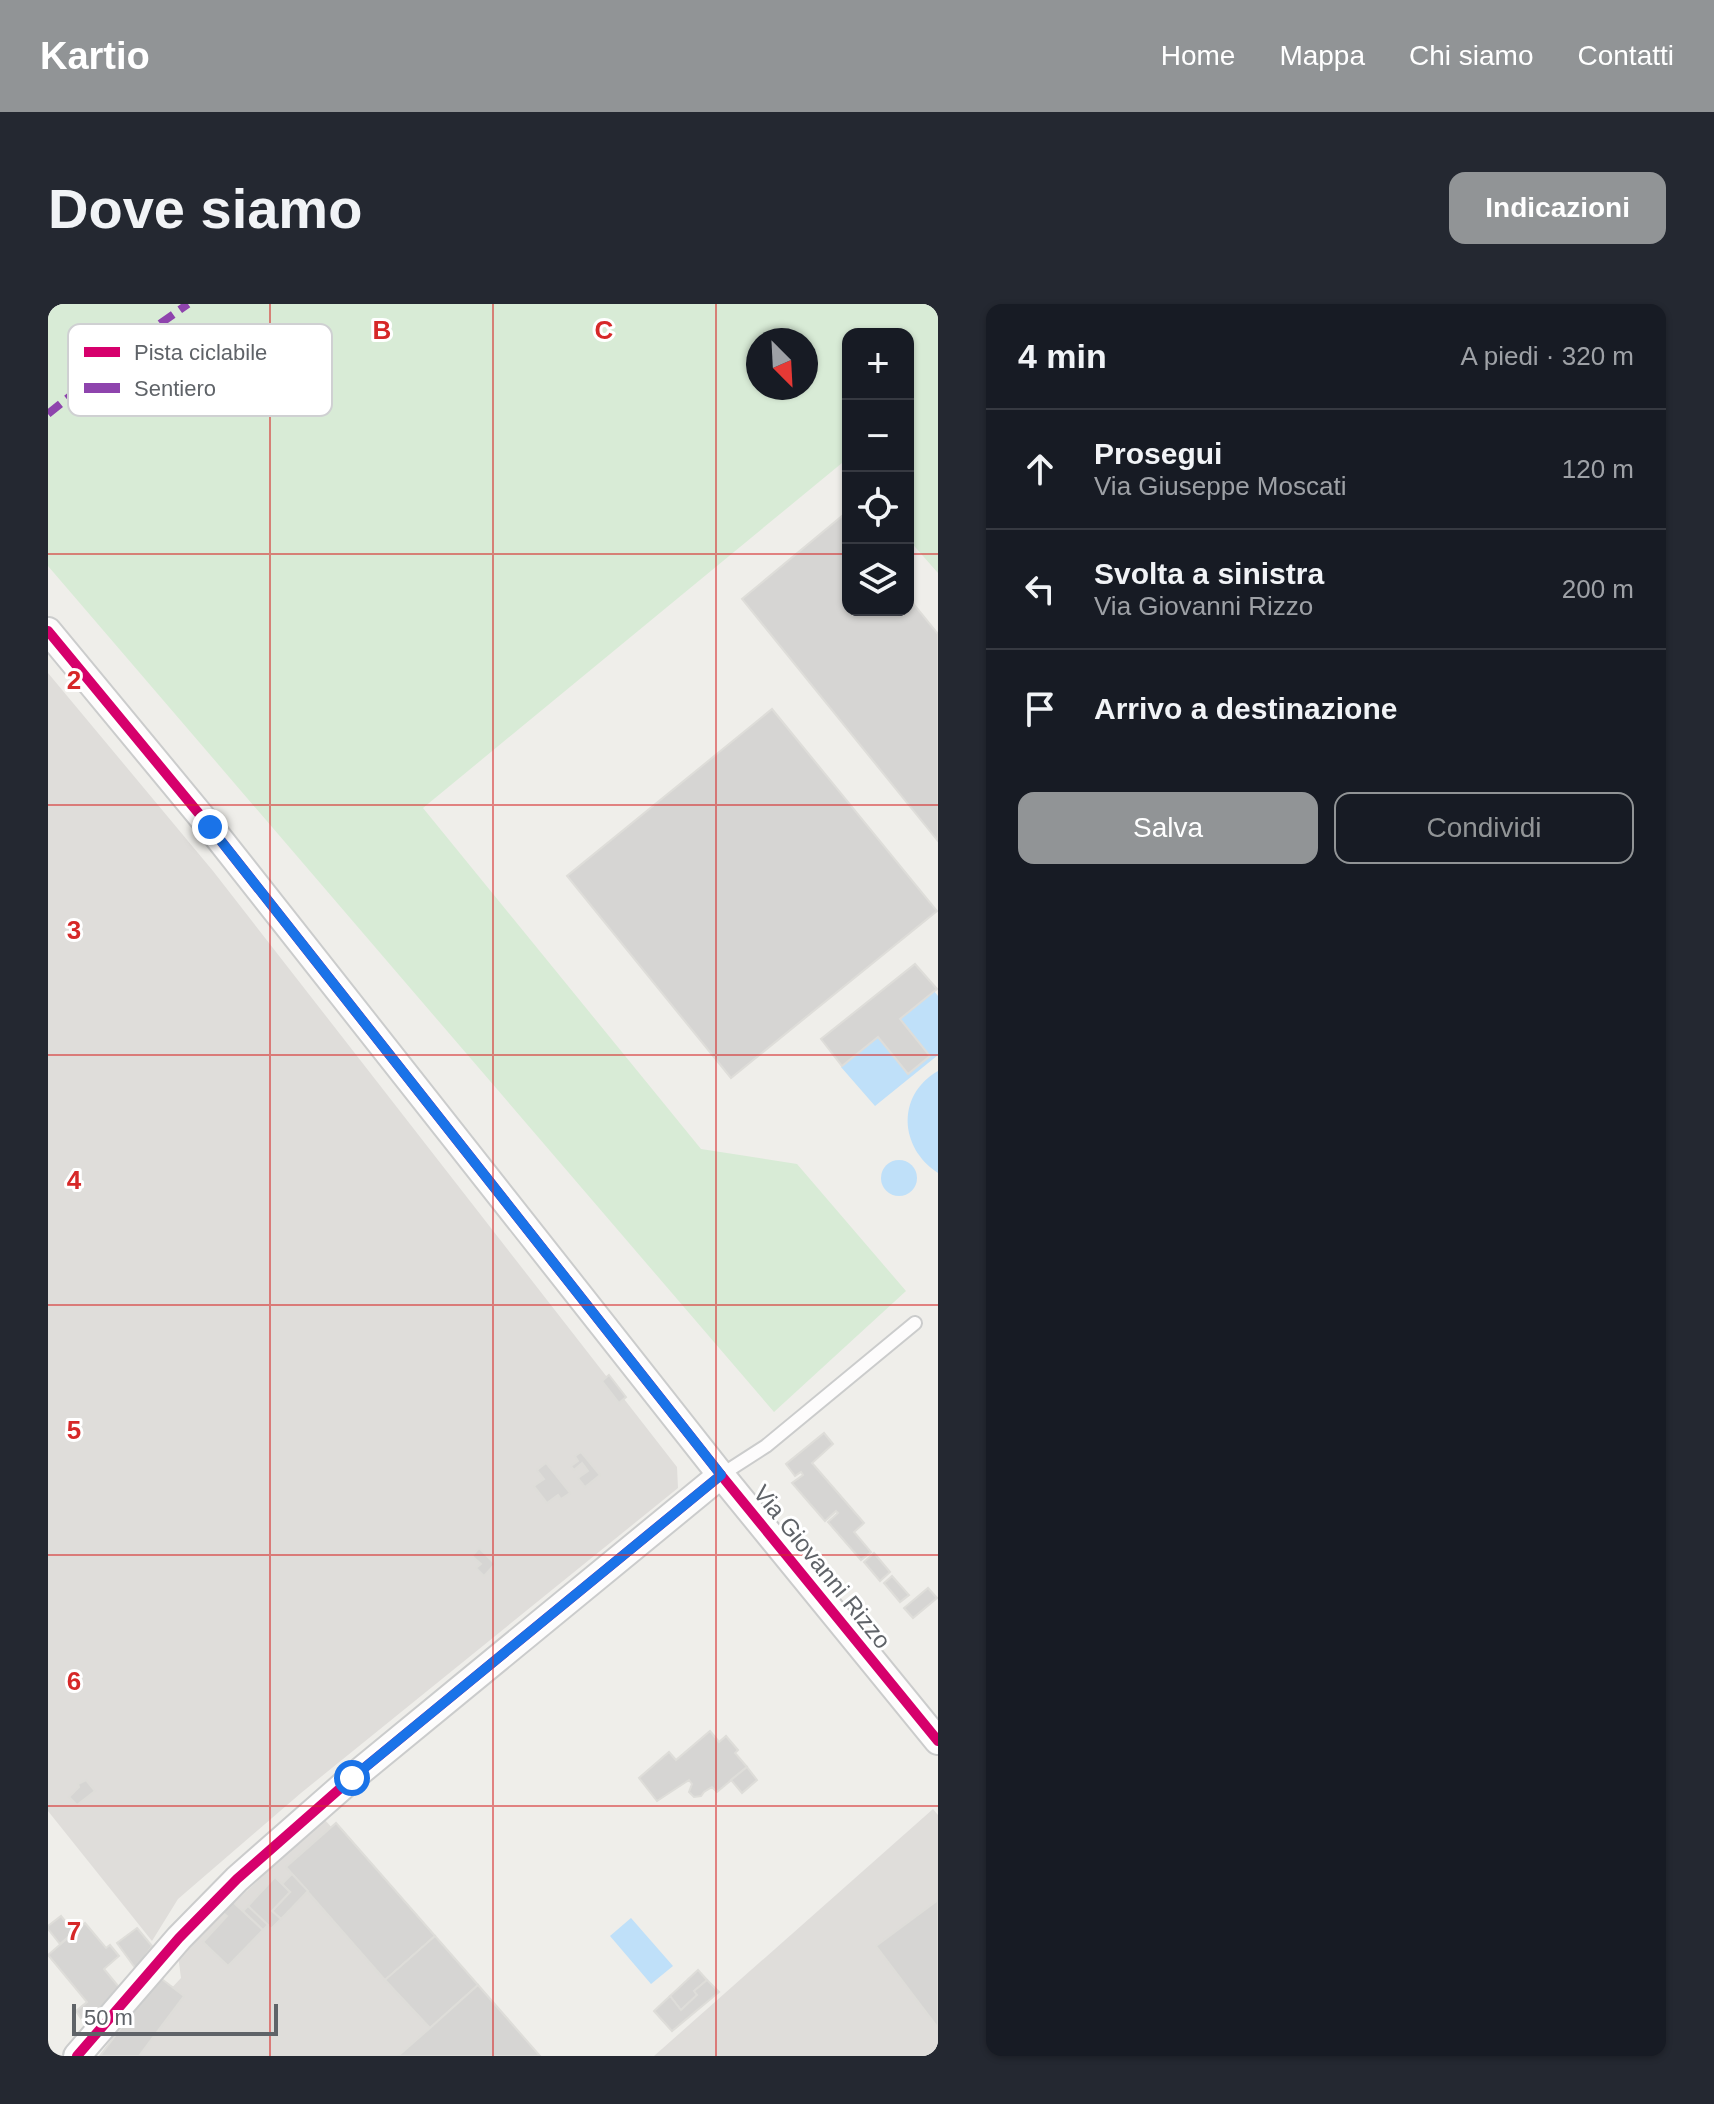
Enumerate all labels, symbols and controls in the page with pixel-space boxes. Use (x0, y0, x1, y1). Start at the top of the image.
text: Kartio (40, 35, 150, 77)
text: Home (1161, 40, 1235, 71)
text: Mappa (1279, 40, 1365, 71)
text: Chi siamo (1409, 40, 1534, 71)
text: Contatti (1578, 40, 1674, 71)
button: Indicazioni (1449, 172, 1666, 244)
text: Dove siamo (48, 177, 362, 240)
text: B (373, 315, 391, 345)
text: C (595, 315, 614, 345)
legend (68, 324, 332, 416)
north arrow (746, 328, 818, 400)
map controls (842, 328, 914, 616)
button: + (842, 328, 914, 400)
text: 4 min (1018, 337, 1107, 375)
text: Pista ciclabile (134, 340, 267, 365)
text: A piedi · 320 m (1461, 341, 1634, 371)
text: Sentiero (134, 376, 216, 401)
button: − (842, 400, 914, 472)
text: Prosegui (1094, 437, 1222, 470)
icon: ahead (1018, 447, 1062, 491)
text: 120 m (1562, 454, 1634, 484)
text: Via Giuseppe Moscati (1094, 471, 1346, 501)
button: locate (842, 472, 914, 544)
button: layers (842, 544, 914, 616)
text: Svolta a sinistra (1094, 557, 1324, 590)
icon: left (1018, 567, 1062, 611)
text: 200 m (1562, 574, 1634, 604)
text: Via Giovanni Rizzo (1094, 591, 1313, 621)
text: 2 (67, 665, 81, 695)
icon: arrive (1018, 687, 1062, 731)
text: Arrivo a destinazione (1094, 692, 1397, 725)
button: Salva (1018, 792, 1318, 864)
button: Condividi (1334, 792, 1634, 864)
route end (192, 809, 228, 845)
text: 3 (67, 915, 81, 945)
text: 4 (67, 1165, 82, 1195)
text: 5 (67, 1415, 81, 1445)
street label: Via Giovanni Rizzo (748, 1480, 897, 1654)
text: 6 (67, 1666, 81, 1696)
route start (334, 1760, 370, 1796)
text: 7 (67, 1916, 81, 1946)
scale bar (72, 2000, 278, 2036)
text: 50 m (84, 2005, 133, 2030)

